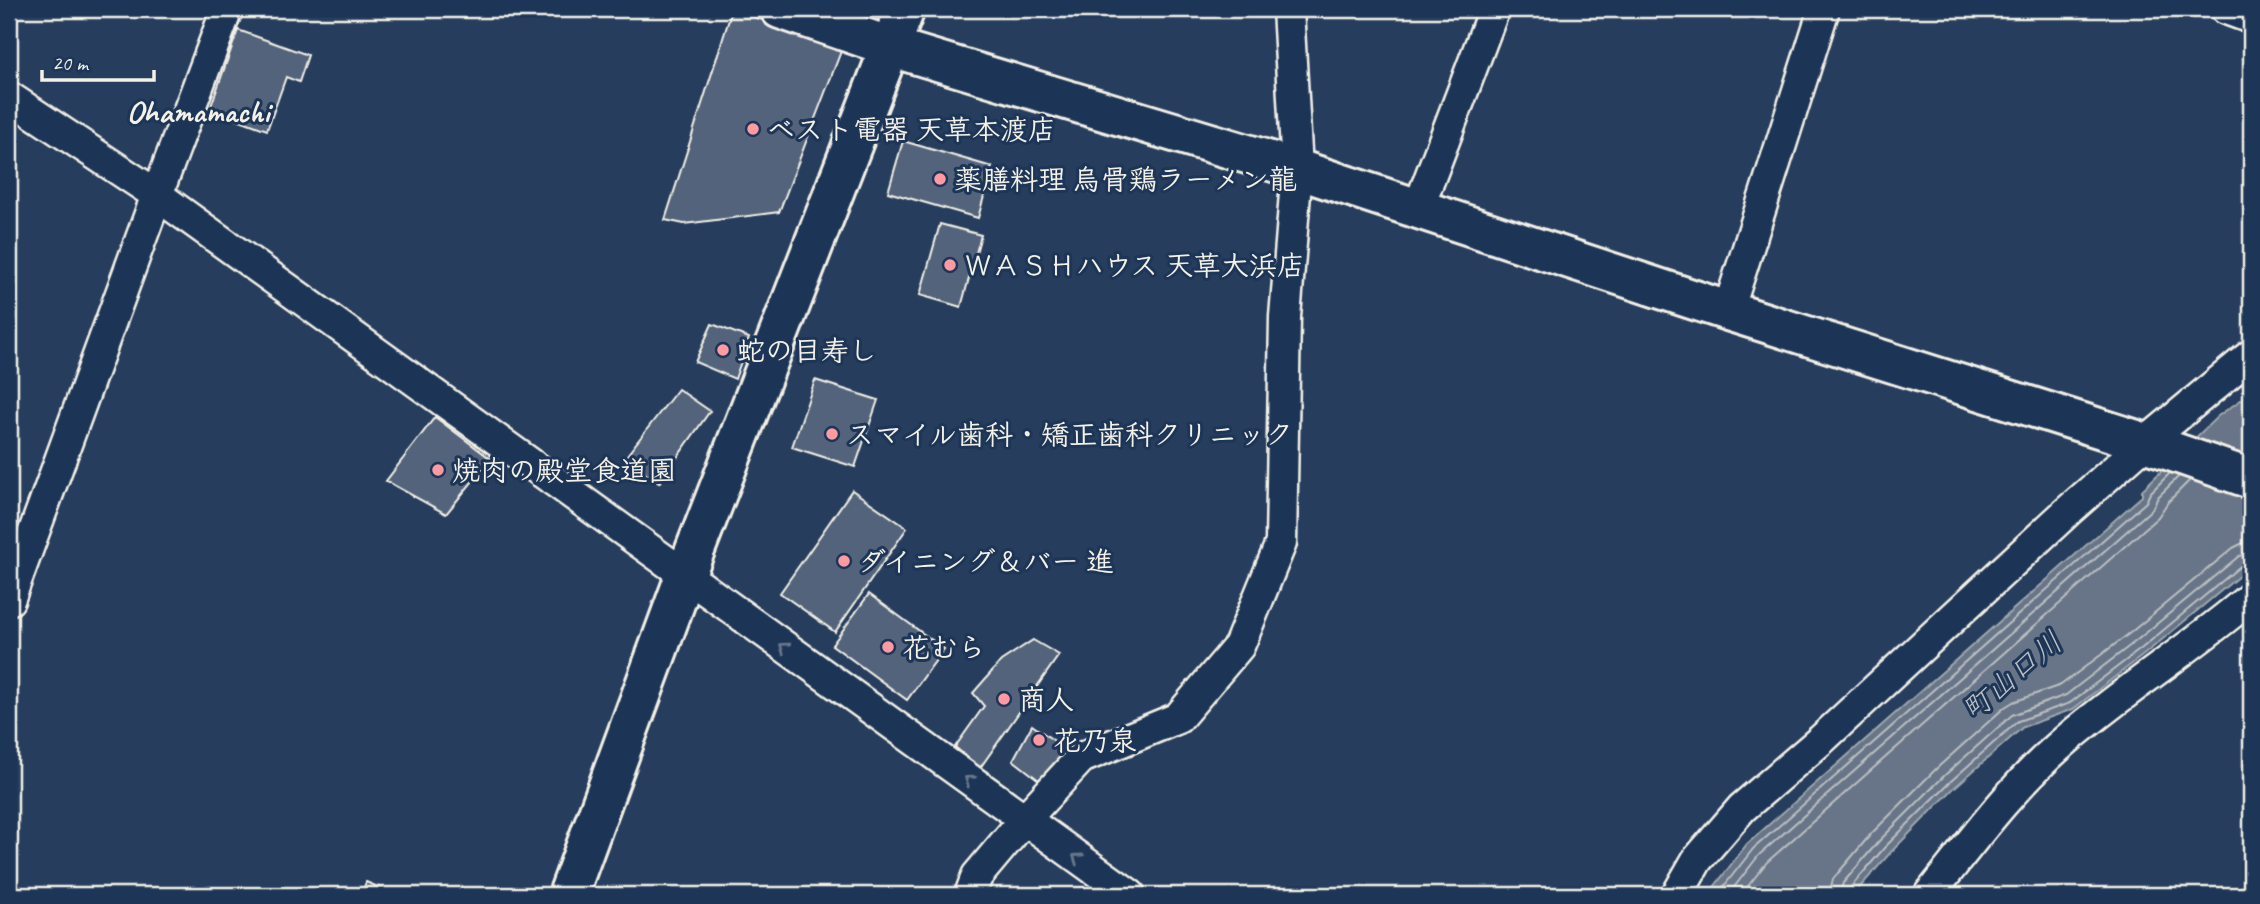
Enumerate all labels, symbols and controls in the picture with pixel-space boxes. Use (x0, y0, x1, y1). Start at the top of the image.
scale bar (42, 38, 154, 82)
text: 20 m (52, 50, 90, 76)
district label: Ohamamachi (127, 91, 273, 132)
place label: ベスト電器 天草本渡店 (767, 112, 1056, 147)
marker: ベスト電器 天草本渡店 (745, 121, 761, 137)
place label: 薬膳料理 烏骨鶏ラーメン龍 (954, 162, 1297, 197)
marker: 薬膳料理 烏骨鶏ラーメン龍 (932, 171, 948, 187)
place label: ＷＡＳＨハウス 天草大浜店 (964, 248, 1305, 283)
marker: ＷＡＳＨハウス 天草大浜店 (942, 257, 958, 273)
place label: 蛇の目寿し (737, 333, 877, 368)
marker: 蛇の目寿し (715, 342, 731, 358)
place label: スマイル歯科・矯正歯科クリニック (846, 417, 1293, 452)
marker: スマイル歯科・矯正歯科クリニック (824, 426, 840, 442)
place label: 焼肉の殿堂食道園 (452, 453, 676, 488)
marker: 焼肉の殿堂食道園 (430, 462, 446, 478)
place label: ダイニング＆バー 進 (858, 544, 1114, 579)
marker: ダイニング＆バー 進 (836, 553, 852, 569)
water label: 町山口川 (1954, 623, 2070, 729)
place label: 花むら (902, 630, 986, 665)
marker: 花むら (880, 639, 896, 655)
one-way arrow (779, 643, 792, 655)
place label: 商人 (1018, 682, 1074, 717)
marker: 商人 (996, 691, 1012, 707)
place label: 花乃泉 (1053, 723, 1137, 758)
marker: 花乃泉 (1031, 732, 1047, 748)
one-way arrow (964, 776, 977, 788)
one-way arrow (1072, 854, 1085, 866)

